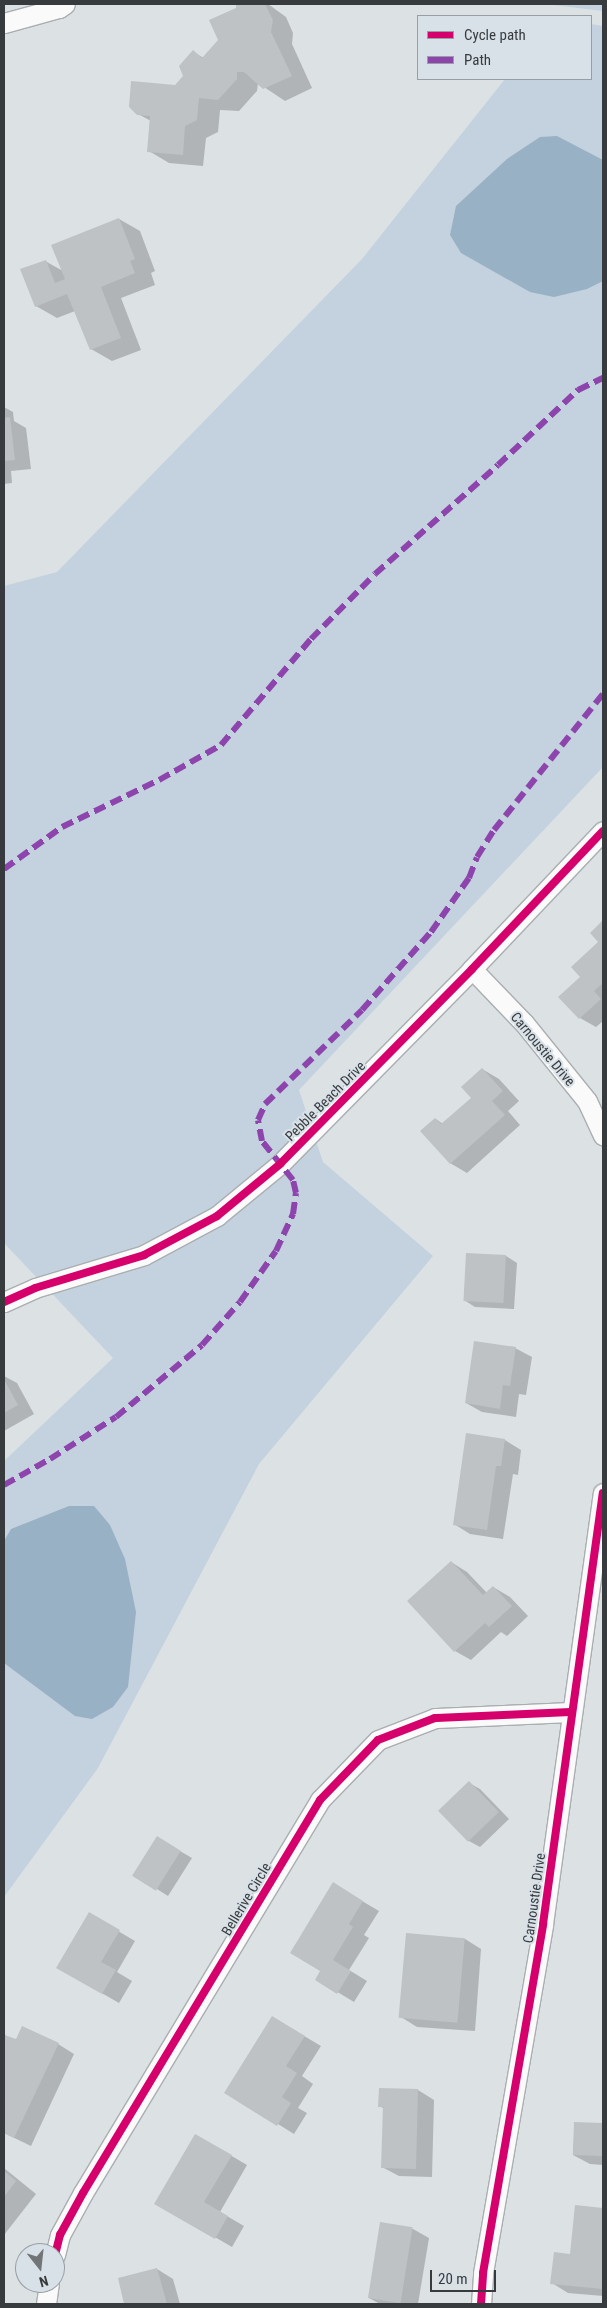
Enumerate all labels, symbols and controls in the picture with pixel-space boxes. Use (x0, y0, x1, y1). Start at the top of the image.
legend (417, 15, 592, 80)
text: Cycle path (464, 26, 526, 44)
text: Path (464, 51, 491, 69)
street label: Carnoustie Drive (507, 1009, 579, 1089)
street label: Pebble Beach Drive (281, 1057, 369, 1145)
street label: Carnoustie Drive (519, 1852, 549, 1944)
street label: Bellerive Circle (218, 1860, 274, 1938)
north arrow (15, 2243, 65, 2293)
scale bar (432, 2260, 498, 2292)
text: 20 m (438, 2270, 468, 2288)
text: N (38, 2273, 50, 2290)

